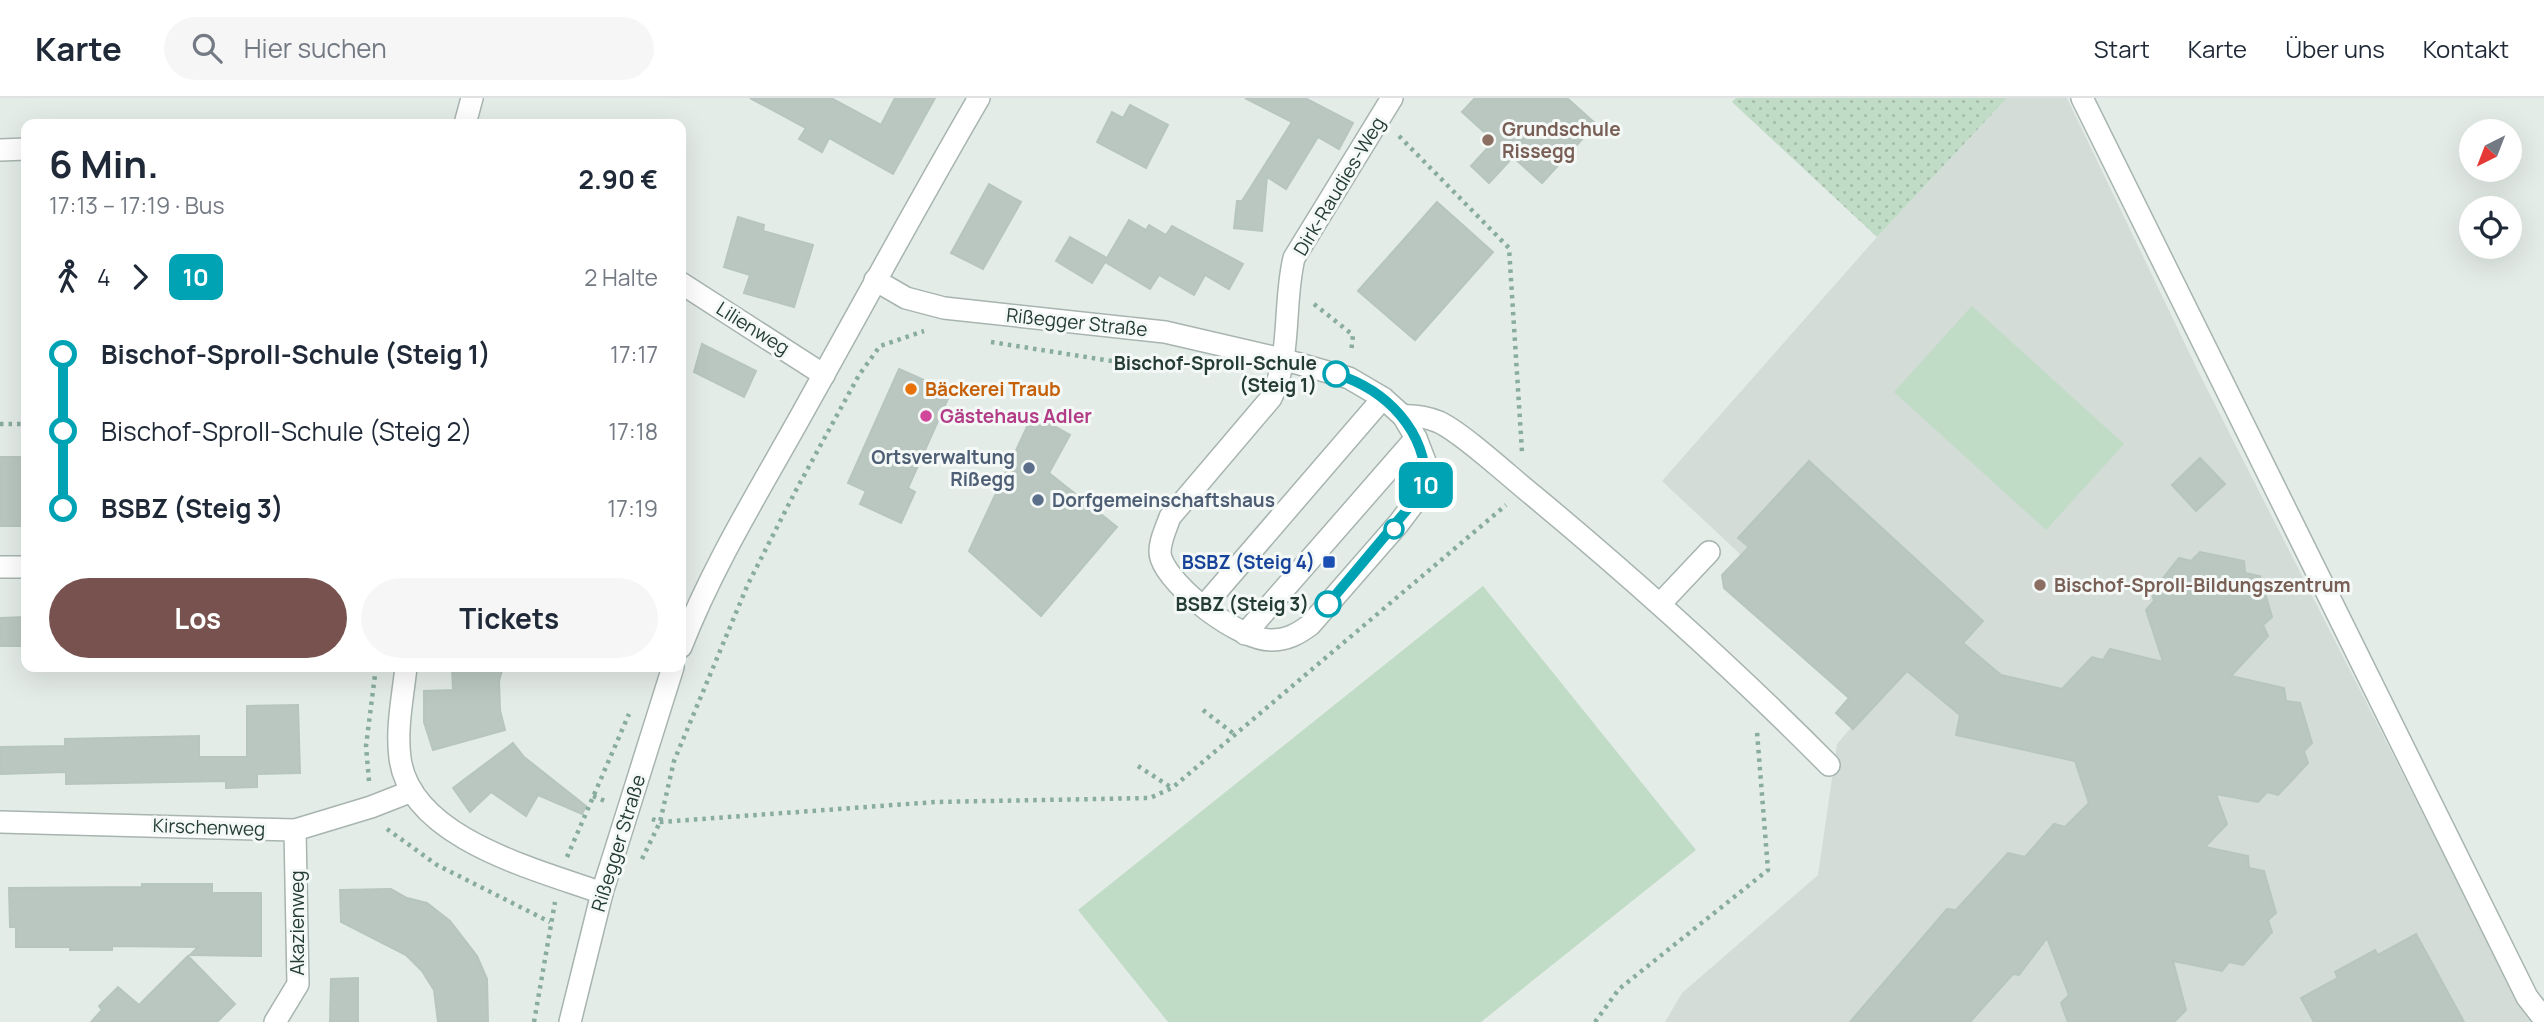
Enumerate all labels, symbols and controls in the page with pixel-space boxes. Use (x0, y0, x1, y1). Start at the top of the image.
search box (164, 17, 654, 80)
text: Karte (35, 26, 122, 71)
icon: search (188, 29, 226, 67)
text: Hier suchen (244, 30, 387, 66)
text: Start (2094, 32, 2150, 65)
text: Karte (2188, 32, 2247, 65)
text: Über uns (2285, 32, 2385, 65)
text: Kontakt (2423, 32, 2509, 65)
street label: Dirk-Raudies-Weg (1287, 112, 1391, 260)
place label: Grundschule Rissegg (1502, 116, 1621, 164)
north arrow (2459, 119, 2522, 182)
map controls (2459, 119, 2522, 259)
marker: Grundschule Rissegg (1480, 132, 1496, 148)
text: 6 Min. (49, 137, 159, 189)
text: 2.90 € (578, 161, 658, 197)
text: 17:13 – 17:19 · Bus (49, 189, 225, 221)
button: locate (2459, 196, 2522, 259)
icon: walk (49, 258, 87, 296)
icon: forward (121, 258, 159, 296)
text: 10 (183, 260, 209, 293)
text: 4 (97, 261, 111, 293)
text: 2 Halte (584, 261, 658, 293)
street label: Lilienweg (711, 295, 795, 361)
street label: Rißegger Straße (1005, 302, 1149, 342)
text: Bischof-Sproll-Schule (Steig 1) (101, 336, 491, 372)
text: 17:17 (610, 338, 658, 370)
place label: Bischof-Sproll-Schule (Steig 1) (1114, 350, 1317, 398)
marker: Bischof-Sproll-Schule (Steig 1) (1323, 361, 1349, 387)
place label: Bäckerei Traub (925, 376, 1061, 402)
marker: Bäckerei Traub (903, 381, 919, 397)
place label: Gästehaus Adler (940, 403, 1092, 429)
marker: Gästehaus Adler (918, 408, 934, 424)
text: Bischof-Sproll-Schule (Steig 2) (101, 413, 472, 449)
text: 17:18 (608, 415, 658, 447)
place label: Ortsverwaltung Rißegg (871, 444, 1015, 492)
marker: Ortsverwaltung Rißegg (1021, 460, 1037, 476)
line badge: 10 (1394, 462, 1458, 508)
text: 10 (1413, 468, 1439, 501)
place label: Dorfgemeinschaftshaus (1052, 487, 1275, 513)
text: BSBZ (Steig 3) (101, 490, 284, 526)
text: 17:19 (607, 492, 658, 524)
marker: Dorfgemeinschaftshaus (1030, 492, 1046, 508)
unlabelled marker (1384, 519, 1404, 539)
place label: BSBZ (Steig 4) (1182, 549, 1315, 575)
marker: BSBZ (Steig 4) (1321, 554, 1337, 570)
place label: Bischof-Sproll-Bildungszentrum (2054, 572, 2351, 598)
marker: Bischof-Sproll-Bildungszentrum (2032, 577, 2048, 593)
button: Los (49, 578, 347, 658)
button: Tickets (361, 578, 658, 658)
place label: BSBZ (Steig 3) (1176, 591, 1309, 617)
marker: BSBZ (Steig 3) (1315, 591, 1341, 617)
street label: Rißegger Straße (585, 771, 651, 915)
street label: Kirschenweg (152, 812, 266, 842)
street label: Akazienweg (284, 870, 310, 976)

